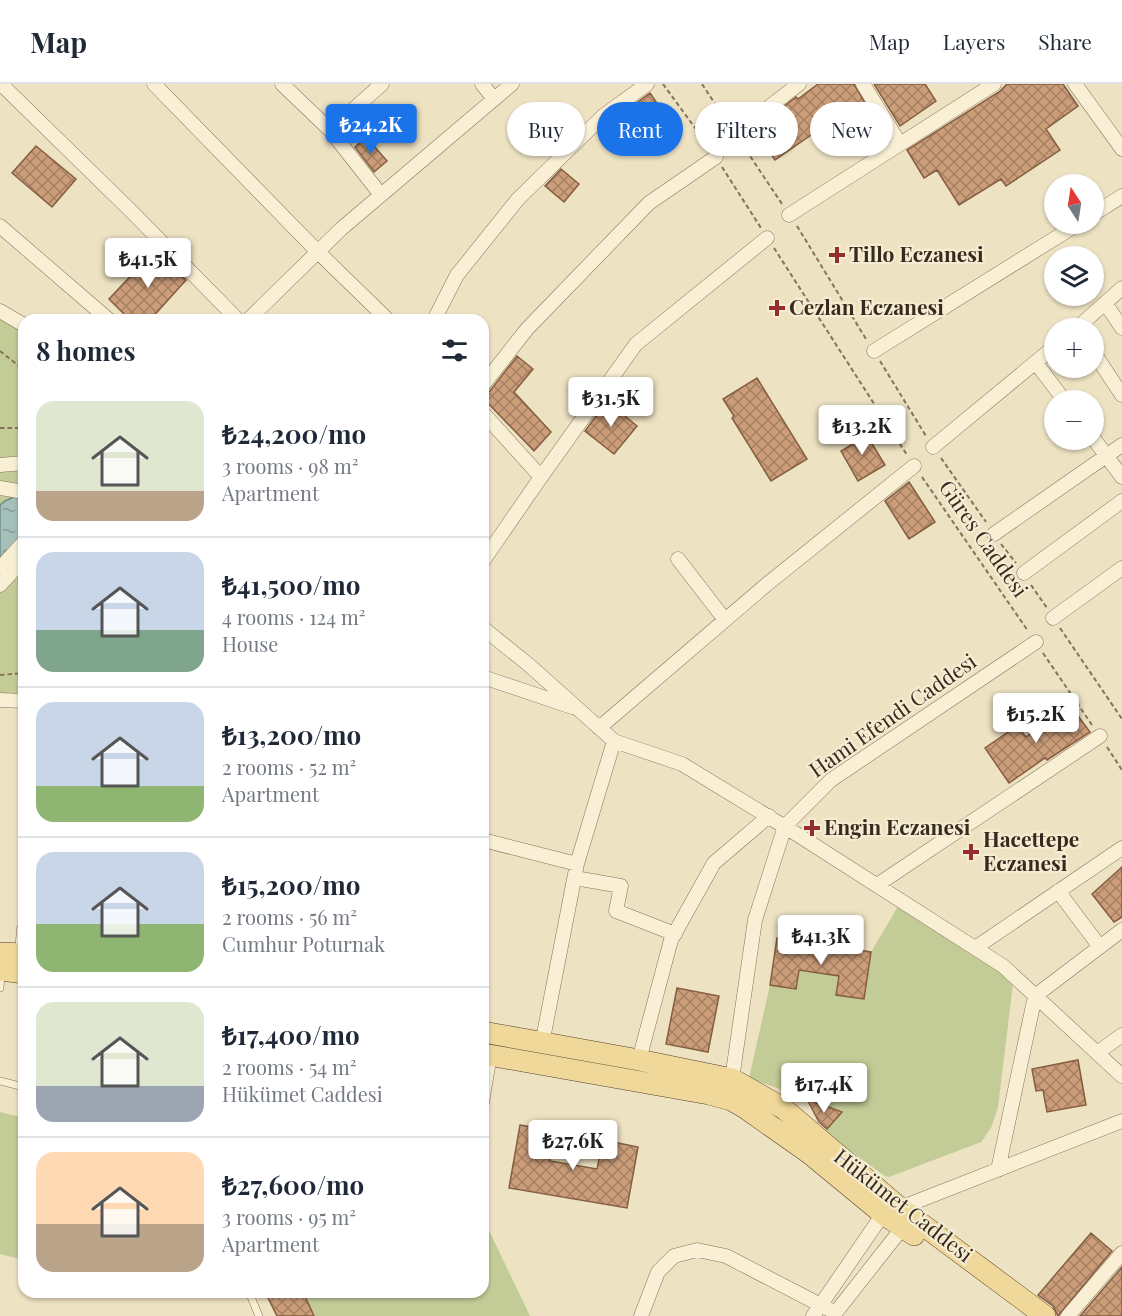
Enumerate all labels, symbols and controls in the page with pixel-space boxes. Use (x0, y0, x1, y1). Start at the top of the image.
text: Map (30, 23, 87, 60)
text: Map (869, 27, 910, 55)
text: Layers (943, 27, 1005, 55)
text: Share (1038, 27, 1092, 55)
chip: Buy (507, 102, 585, 156)
chip: Rent (597, 102, 683, 156)
chip: Filters (695, 102, 798, 156)
chip: New (810, 102, 893, 156)
pin: ₺24.2K (322, 104, 420, 155)
text: ₺24.2K (340, 110, 402, 137)
north arrow (1044, 174, 1104, 234)
map controls (1044, 174, 1104, 450)
pin: ₺41.5K (99, 238, 197, 289)
place label: Tillo Eczanesi (849, 239, 984, 267)
text: ₺41.5K (119, 244, 177, 271)
button: layers (1044, 246, 1104, 306)
marker: Tillo Eczanesi (830, 248, 844, 262)
place label: Cezlan Eczanesi (789, 292, 944, 320)
marker: Cezlan Eczanesi (770, 301, 784, 315)
button: + (1044, 318, 1104, 378)
text: 8 homes (36, 333, 135, 368)
icon: filters (438, 334, 471, 367)
pin: ₺31.5K (562, 377, 660, 428)
text: ₺31.5K (582, 383, 640, 410)
button: − (1044, 390, 1104, 450)
pin: ₺13.2K (813, 405, 911, 456)
text: ₺13.2K (833, 411, 891, 438)
text: ₺24,200/mo (222, 416, 366, 451)
icon: home (84, 425, 156, 497)
text: 3 rooms · 98 m² (222, 452, 358, 479)
street label: Güres Caddesi (934, 474, 1035, 602)
text: Apartment (222, 479, 319, 506)
text: ₺41,500/mo (222, 567, 361, 602)
icon: home (84, 576, 156, 648)
text: 4 rooms · 124 m² (222, 603, 366, 630)
text: House (222, 630, 278, 657)
street label: Hami Efendi Caddesi (803, 646, 981, 783)
pin: ₺15.2K (987, 693, 1085, 744)
text: ₺15.2K (1007, 699, 1065, 726)
text: ₺13,200/mo (222, 717, 361, 752)
icon: home (84, 726, 156, 798)
text: 2 rooms · 52 m² (222, 753, 356, 780)
text: Apartment (222, 780, 319, 807)
place label: Engin Eczanesi (824, 812, 971, 840)
marker: Engin Eczanesi (805, 821, 819, 835)
place label: Hacettepe Eczanesi (983, 824, 1079, 876)
marker: Hacettepe Eczanesi (964, 845, 978, 859)
text: ₺15,200/mo (222, 867, 360, 902)
icon: home (84, 876, 156, 948)
text: 2 rooms · 56 m² (222, 903, 357, 930)
pin: ₺41.3K (772, 915, 870, 966)
text: ₺41.3K (792, 921, 850, 948)
text: Cumhur Poturnak (222, 930, 385, 957)
text: ₺17,400/mo (222, 1017, 360, 1052)
icon: home (84, 1026, 156, 1098)
text: 2 rooms · 54 m² (222, 1053, 357, 1080)
pin: ₺17.4K (775, 1063, 873, 1114)
text: ₺17.4K (795, 1069, 853, 1096)
text: Hükümet Caddesi (222, 1080, 383, 1107)
pin: ₺27.6K (524, 1120, 622, 1171)
text: ₺27.6K (542, 1126, 604, 1153)
street label: Hükümet Caddesi (829, 1141, 979, 1267)
text: ₺27,600/mo (222, 1167, 364, 1202)
icon: home (84, 1176, 156, 1248)
text: 3 rooms · 95 m² (222, 1203, 356, 1230)
text: Apartment (222, 1230, 319, 1257)

